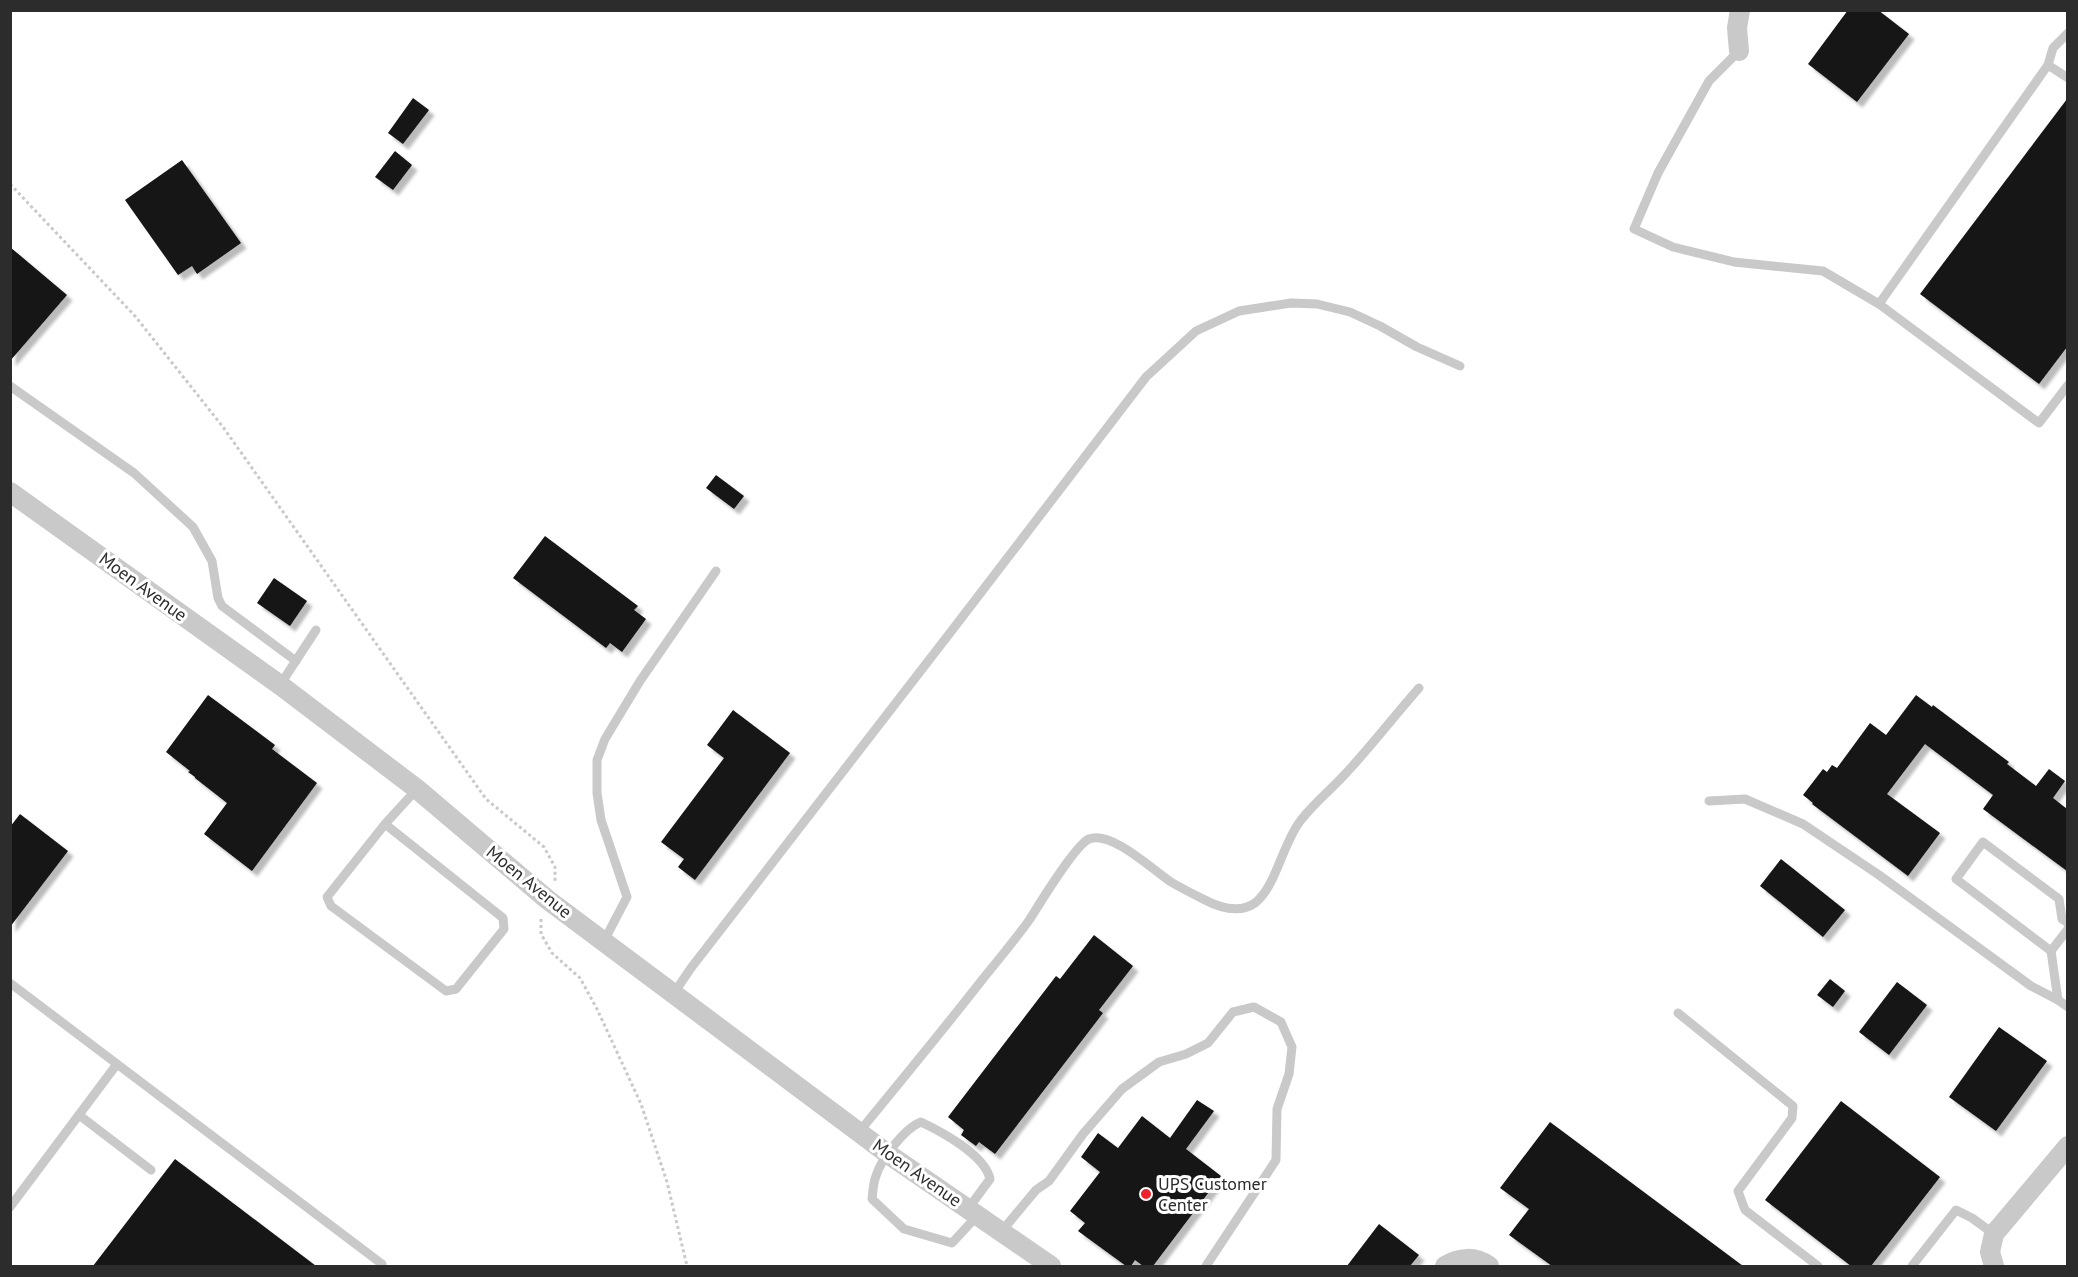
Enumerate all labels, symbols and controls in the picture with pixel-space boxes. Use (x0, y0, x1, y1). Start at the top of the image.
street label: Moen Avenue (95, 547, 192, 626)
street label: Moen Avenue (482, 840, 577, 923)
street label: Moen Avenue (868, 1134, 966, 1212)
place label: UPS Customer Center (1158, 1172, 1267, 1216)
marker: UPS Customer Center (1139, 1187, 1153, 1201)

